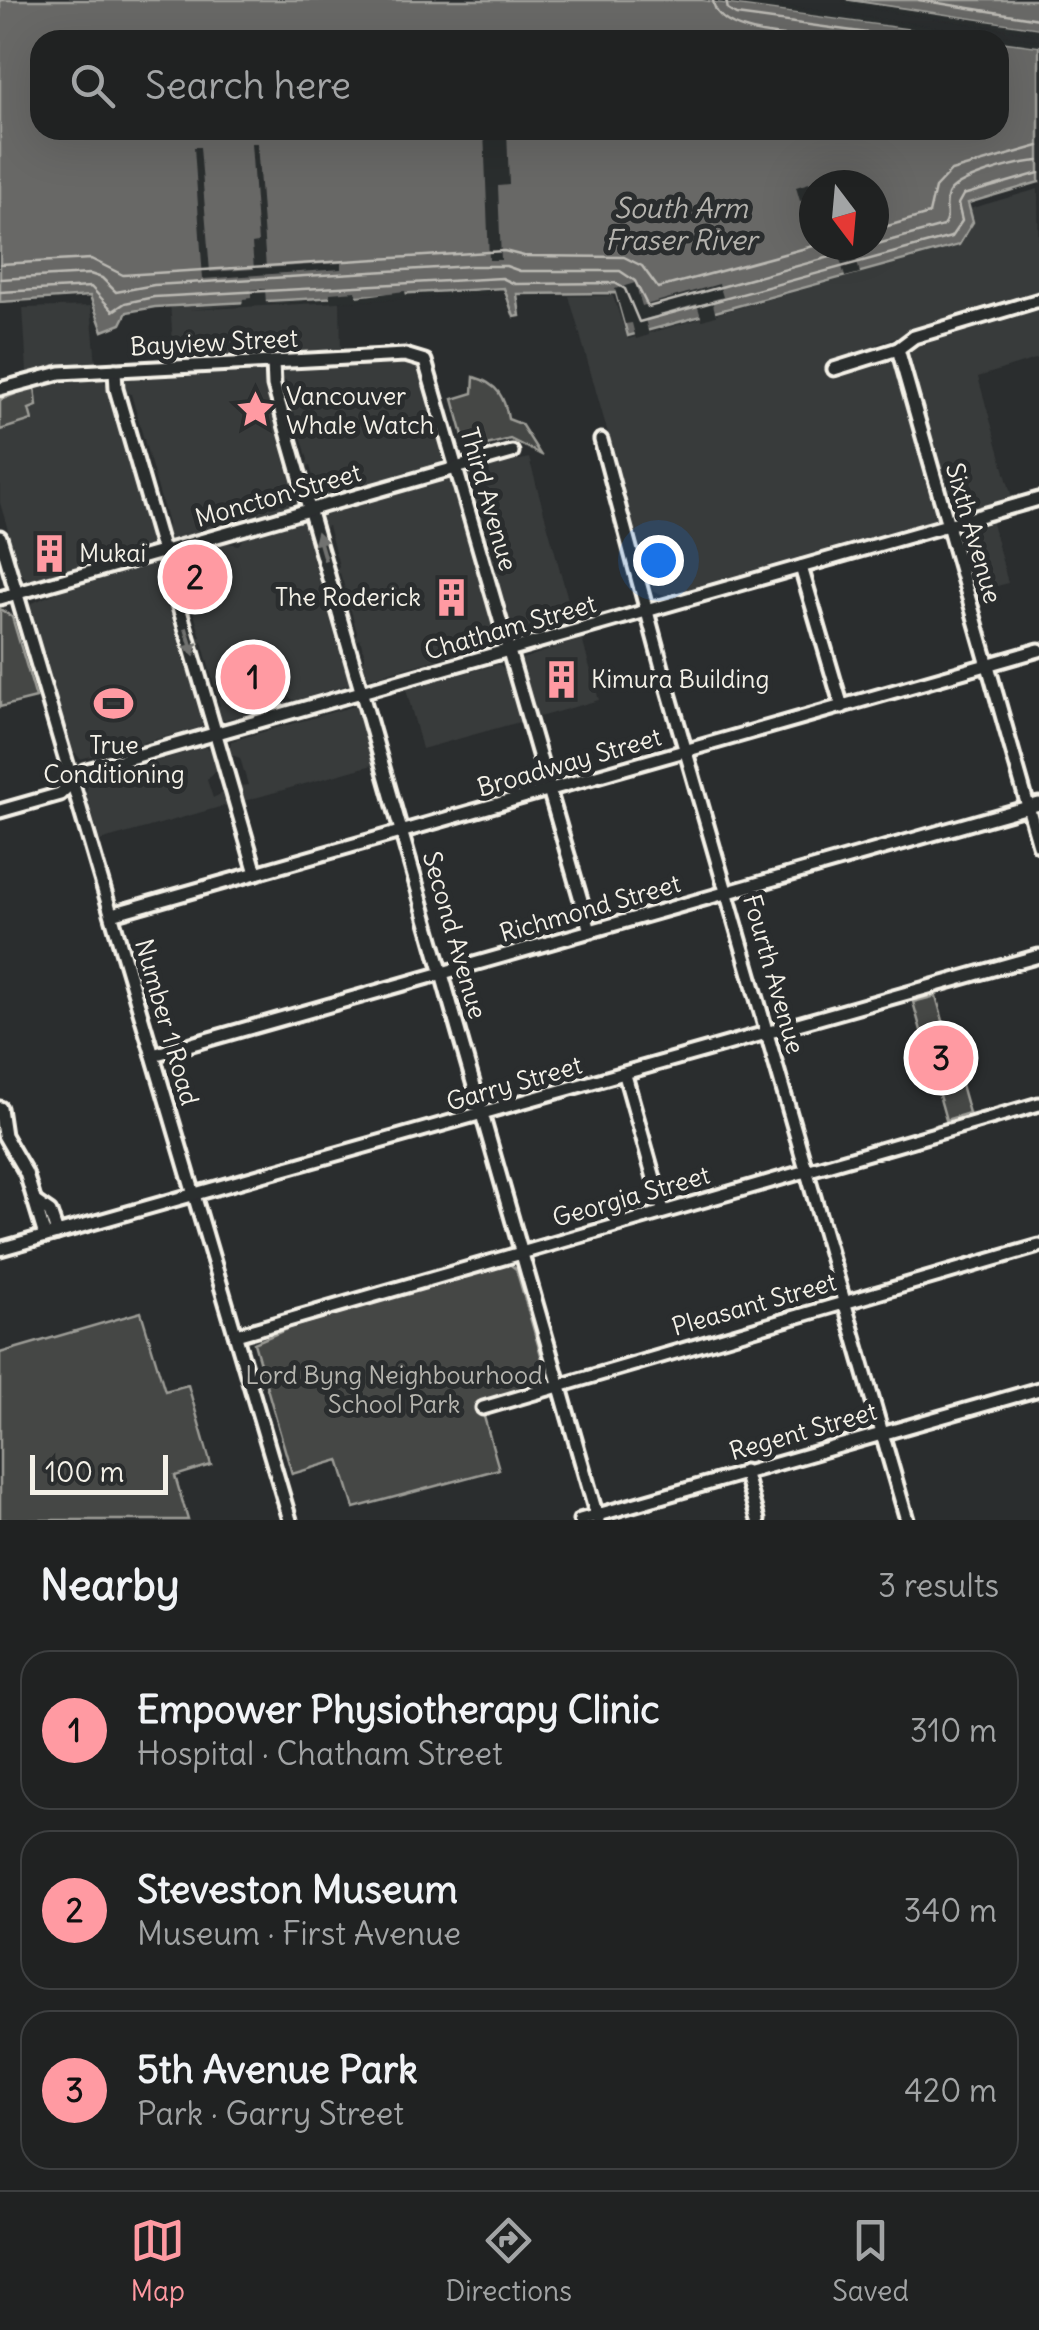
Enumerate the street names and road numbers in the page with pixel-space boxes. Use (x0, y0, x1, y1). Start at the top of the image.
street label: Bayview Street (129, 322, 299, 362)
street label: Third Avenue (453, 424, 525, 574)
street label: Moncton Street (191, 456, 365, 534)
street label: Sixth Avenue (939, 459, 1009, 607)
street label: Chatham Street (421, 587, 599, 667)
street label: Broadway Street (473, 720, 665, 804)
street label: Second Avenue (416, 848, 494, 1022)
street label: Richmond Street (496, 867, 684, 949)
street label: Fourth Avenue (736, 891, 812, 1057)
street label: Number 1 Road (128, 935, 206, 1109)
street label: Garry Street (442, 1048, 586, 1118)
street label: Georgia Street (549, 1158, 713, 1234)
street label: Pleasant Street (668, 1265, 840, 1343)
street label: Regent Street (726, 1395, 880, 1467)

